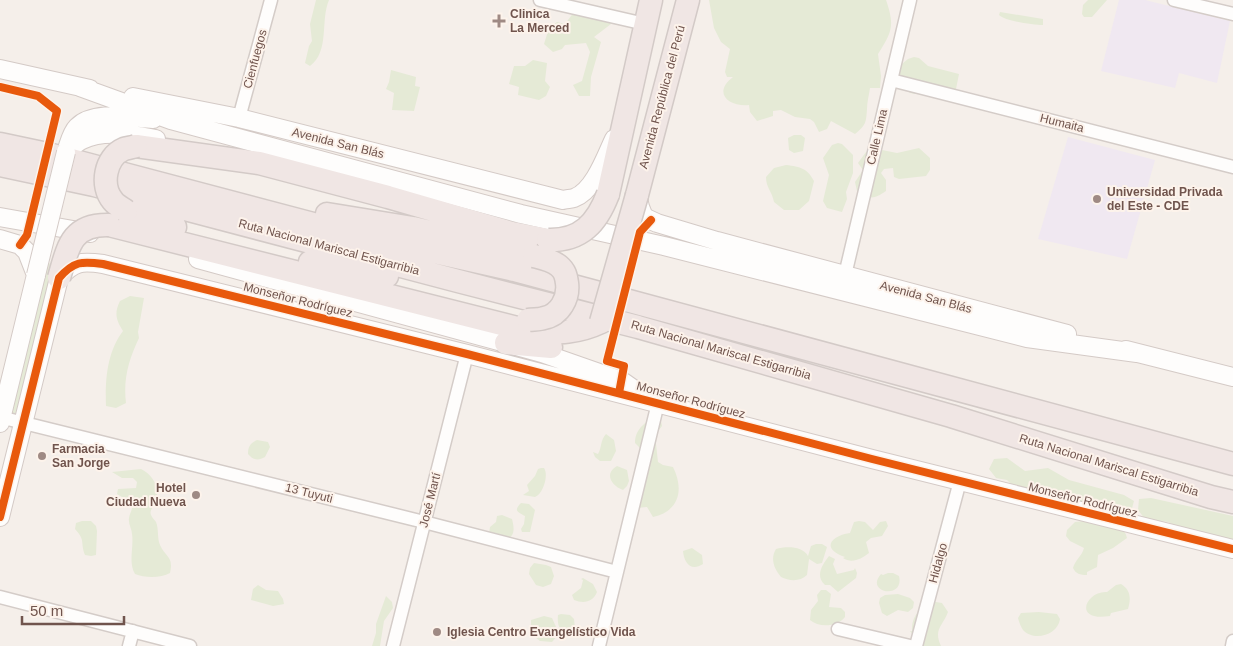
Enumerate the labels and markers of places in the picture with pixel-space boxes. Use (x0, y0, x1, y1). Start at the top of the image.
place label: Clinica La Merced (510, 7, 569, 35)
marker: Clinica La Merced (492, 14, 506, 28)
place label: Universidad Privada del Este - CDE (1107, 185, 1223, 213)
marker: Universidad Privada del Este - CDE (1091, 193, 1103, 205)
place label: Farmacia San Jorge (52, 442, 110, 470)
marker: Farmacia San Jorge (36, 450, 48, 462)
place label: Hotel Ciudad Nueva (106, 481, 186, 509)
marker: Hotel Ciudad Nueva (190, 489, 202, 501)
place label: Iglesia Centro Evangelístico Vida (447, 625, 636, 639)
marker: Iglesia Centro Evangelístico Vida (431, 626, 443, 638)

